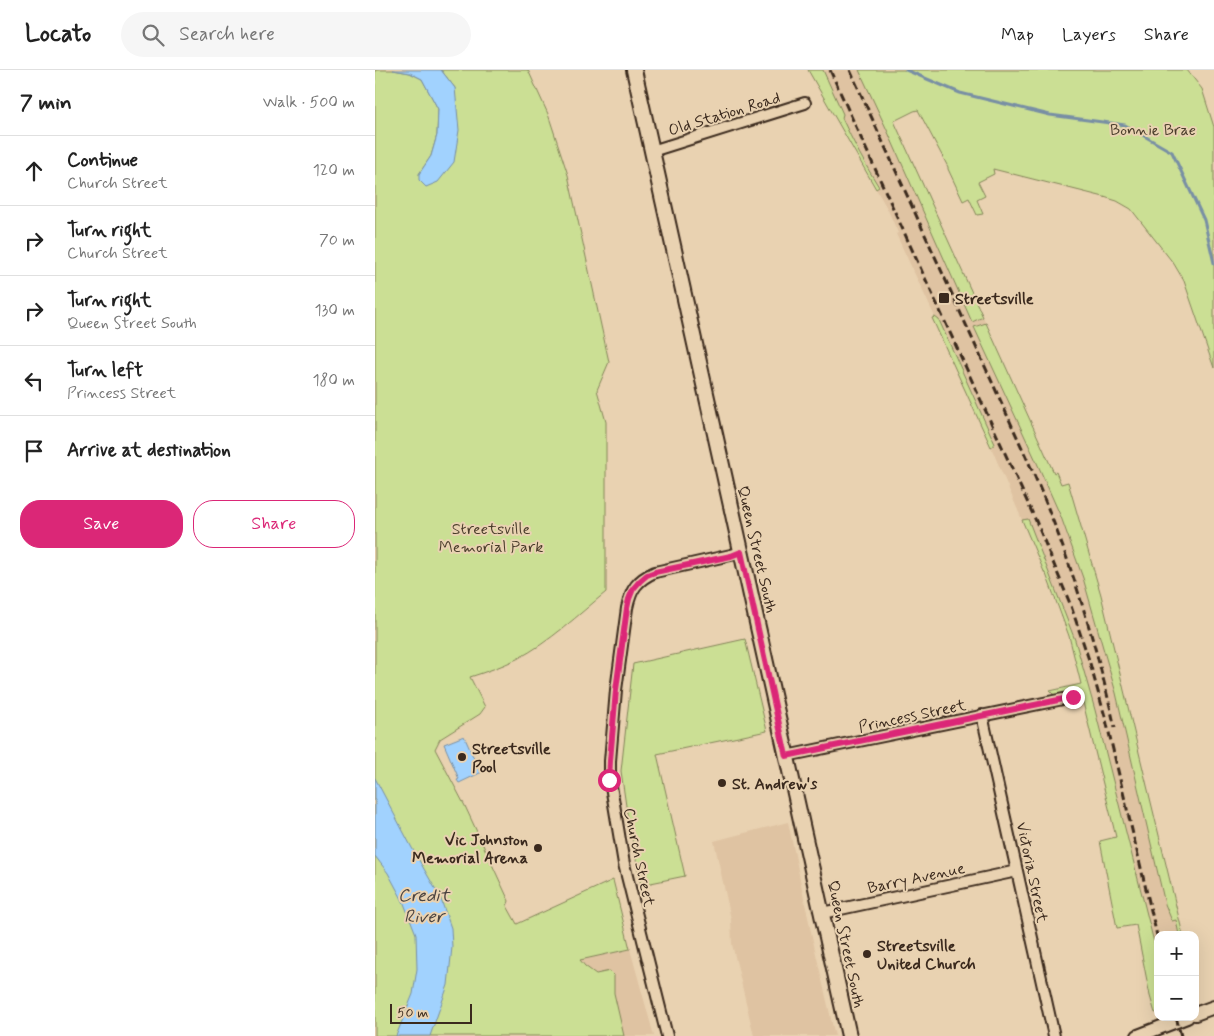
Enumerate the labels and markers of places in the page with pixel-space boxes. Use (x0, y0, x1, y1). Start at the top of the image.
place label: Streetsville (955, 289, 1034, 310)
marker: Streetsville (937, 291, 951, 305)
place label: Streetsville Pool (472, 739, 551, 778)
marker: Streetsville Pool (456, 751, 468, 763)
place label: St. Andrew's (732, 774, 818, 795)
marker: St. Andrew's (716, 777, 728, 789)
place label: Vic Johnston Memorial Arena (412, 830, 528, 869)
marker: Vic Johnston Memorial Arena (532, 842, 544, 854)
place label: Streetsville United Church (877, 936, 976, 975)
marker: Streetsville United Church (861, 948, 873, 960)

